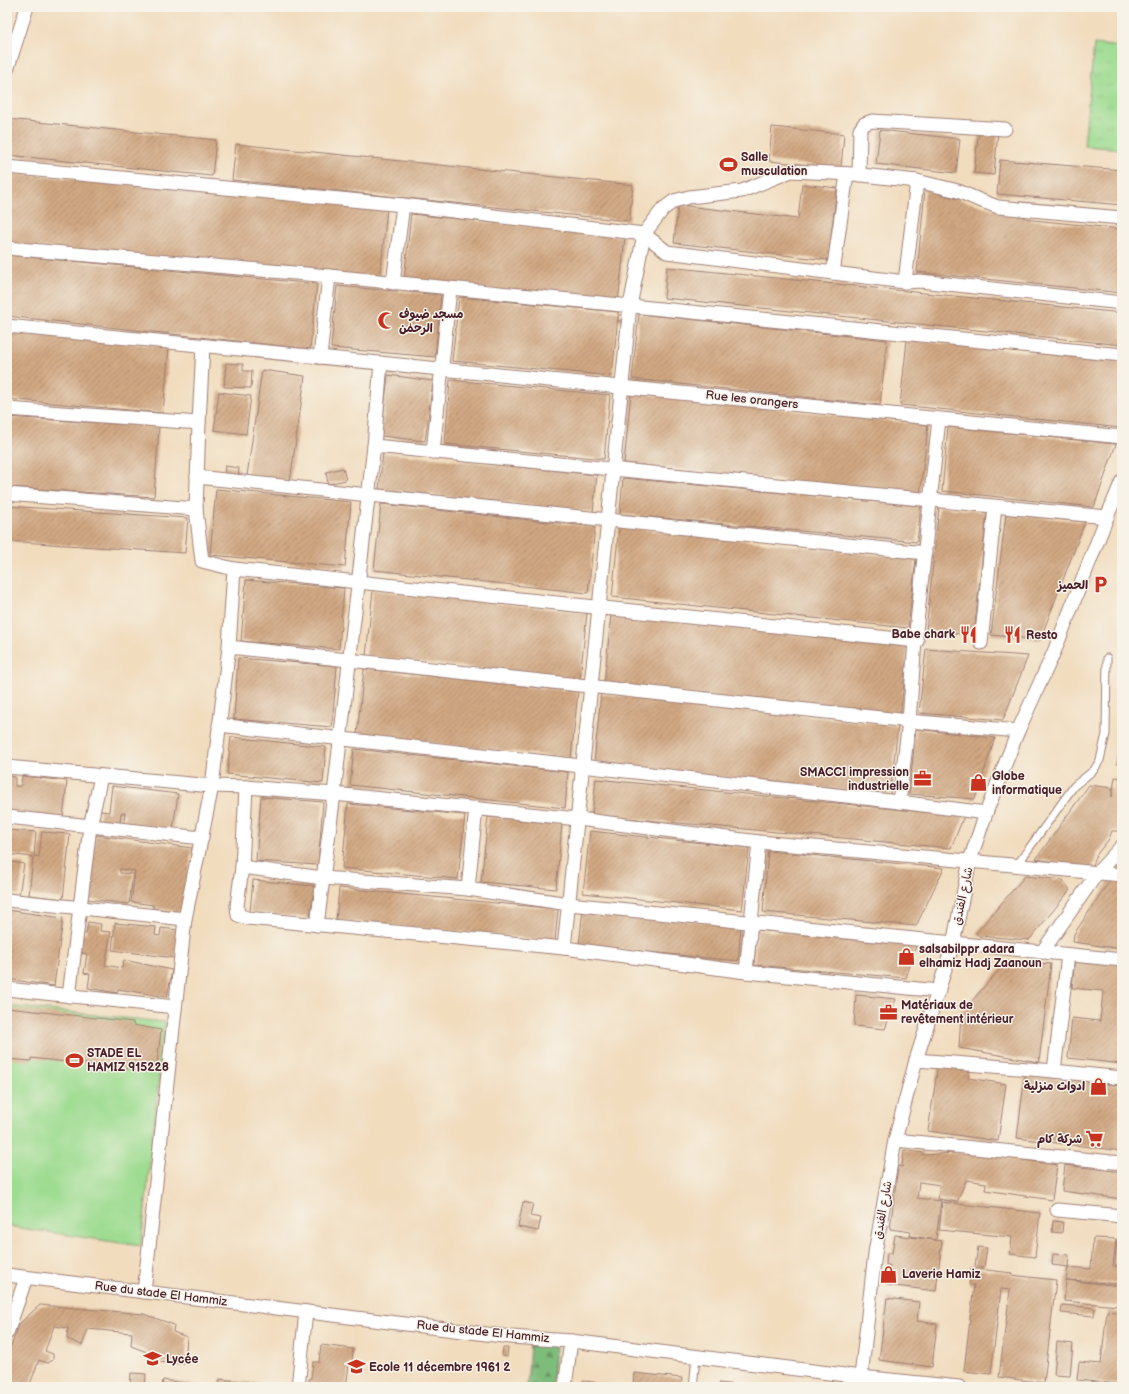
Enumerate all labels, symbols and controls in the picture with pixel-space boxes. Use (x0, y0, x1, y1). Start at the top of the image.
place label: Salle musculation (741, 150, 808, 179)
sports icon: Salle musculation (718, 154, 738, 174)
place label: مسجد ضيوف الرحمٰن (399, 307, 464, 336)
mosque icon: مسجد ضيوف الرحمٰن (376, 311, 396, 331)
street label: Rue les orangers (705, 388, 799, 412)
parking icon: الحميز (1091, 575, 1111, 595)
place label: الحميز (1057, 578, 1088, 593)
restaurant icon: Babe chark (958, 624, 978, 644)
restaurant icon: Resto (1003, 625, 1023, 645)
place label: Babe chark (891, 627, 956, 642)
place label: Resto (1026, 628, 1058, 643)
place label: SMACCI impression industrielle (800, 765, 909, 794)
office icon: SMACCI impression industrielle (912, 769, 932, 789)
place label: Globe informatique (992, 769, 1062, 798)
shop icon: Globe informatique (969, 773, 989, 793)
street label: شارع الفندق (950, 866, 977, 927)
place label: salsabilppr adara elhamiz Hadj Zaanoun (919, 942, 1042, 971)
shop icon: salsabilppr adara elhamiz Hadj Zaanoun (896, 946, 916, 966)
place label: Matériaux de revêtement intérieur (901, 998, 1014, 1027)
office icon: Matériaux de revêtement intérieur (878, 1002, 898, 1022)
place label: STADE EL HAMIZ 915228 (87, 1046, 169, 1075)
sports icon: STADE EL HAMIZ 915228 (64, 1050, 84, 1070)
shop icon: ادوات منزلية (1088, 1076, 1108, 1096)
place label: ادوات منزلية (1024, 1079, 1085, 1094)
supermarket icon: شركة كام (1085, 1129, 1105, 1149)
place label: شركة كام (1037, 1132, 1082, 1148)
street label: شارع الفندق (870, 1180, 897, 1241)
shop icon: Laverie Hamiz (879, 1264, 899, 1284)
place label: Laverie Hamiz (902, 1267, 981, 1282)
street label: Rue du stade El Hammiz (94, 1278, 228, 1310)
street label: Rue du stade El Hammiz (416, 1318, 550, 1346)
school or university icon: Lycée (143, 1349, 163, 1369)
place label: Lycée (166, 1352, 198, 1367)
school or university icon: Ecole 11 décembre 1961 2 (346, 1357, 366, 1377)
place label: Ecole 11 décembre 1961 2 (369, 1360, 511, 1375)

